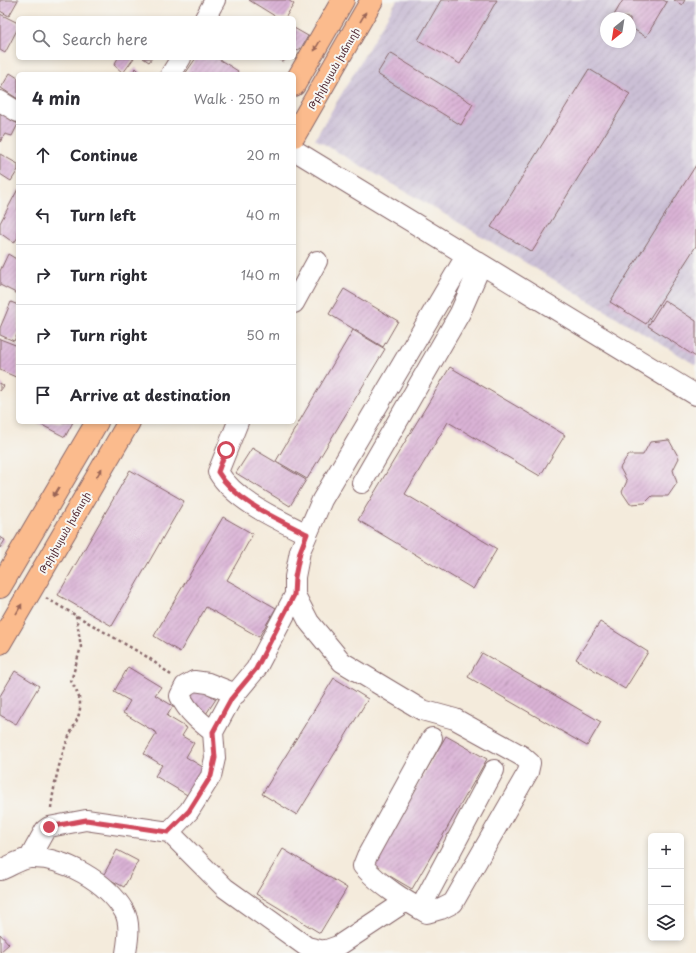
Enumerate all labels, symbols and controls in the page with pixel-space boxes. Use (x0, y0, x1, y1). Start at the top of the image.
one-way arrow (359, 11, 366, 23)
north arrow (600, 12, 636, 48)
search box (16, 16, 296, 60)
street label: Թբիլիսյան խճուղի (303, 24, 363, 112)
icon: search (30, 27, 52, 49)
text: Search here (62, 27, 148, 50)
one-way arrow (313, 40, 320, 52)
text: 4 min (32, 85, 80, 111)
text: Walk · 250 m (194, 89, 280, 108)
text: Continue (70, 143, 138, 166)
icon: ahead (32, 144, 54, 166)
text: 20 m (246, 145, 280, 164)
text: Turn left (70, 203, 136, 226)
icon: left (32, 204, 54, 226)
text: 40 m (246, 205, 280, 224)
text: Turn right (70, 263, 147, 286)
icon: right (32, 264, 54, 286)
text: 140 m (241, 265, 280, 284)
text: Turn right (70, 323, 147, 346)
icon: right (32, 324, 54, 346)
text: 50 m (246, 325, 280, 344)
text: Arrive at destination (70, 383, 231, 406)
icon: arrive (32, 384, 54, 406)
route start (217, 441, 235, 459)
one-way arrow (95, 467, 102, 479)
one-way arrow (52, 486, 59, 498)
street label: Թբիլիսյան խճուղի (34, 488, 94, 576)
one-way arrow (16, 603, 23, 615)
route end (40, 818, 58, 836)
map controls (648, 833, 684, 941)
button: + (648, 833, 684, 869)
button: − (648, 869, 684, 905)
button: layers (648, 905, 684, 941)

